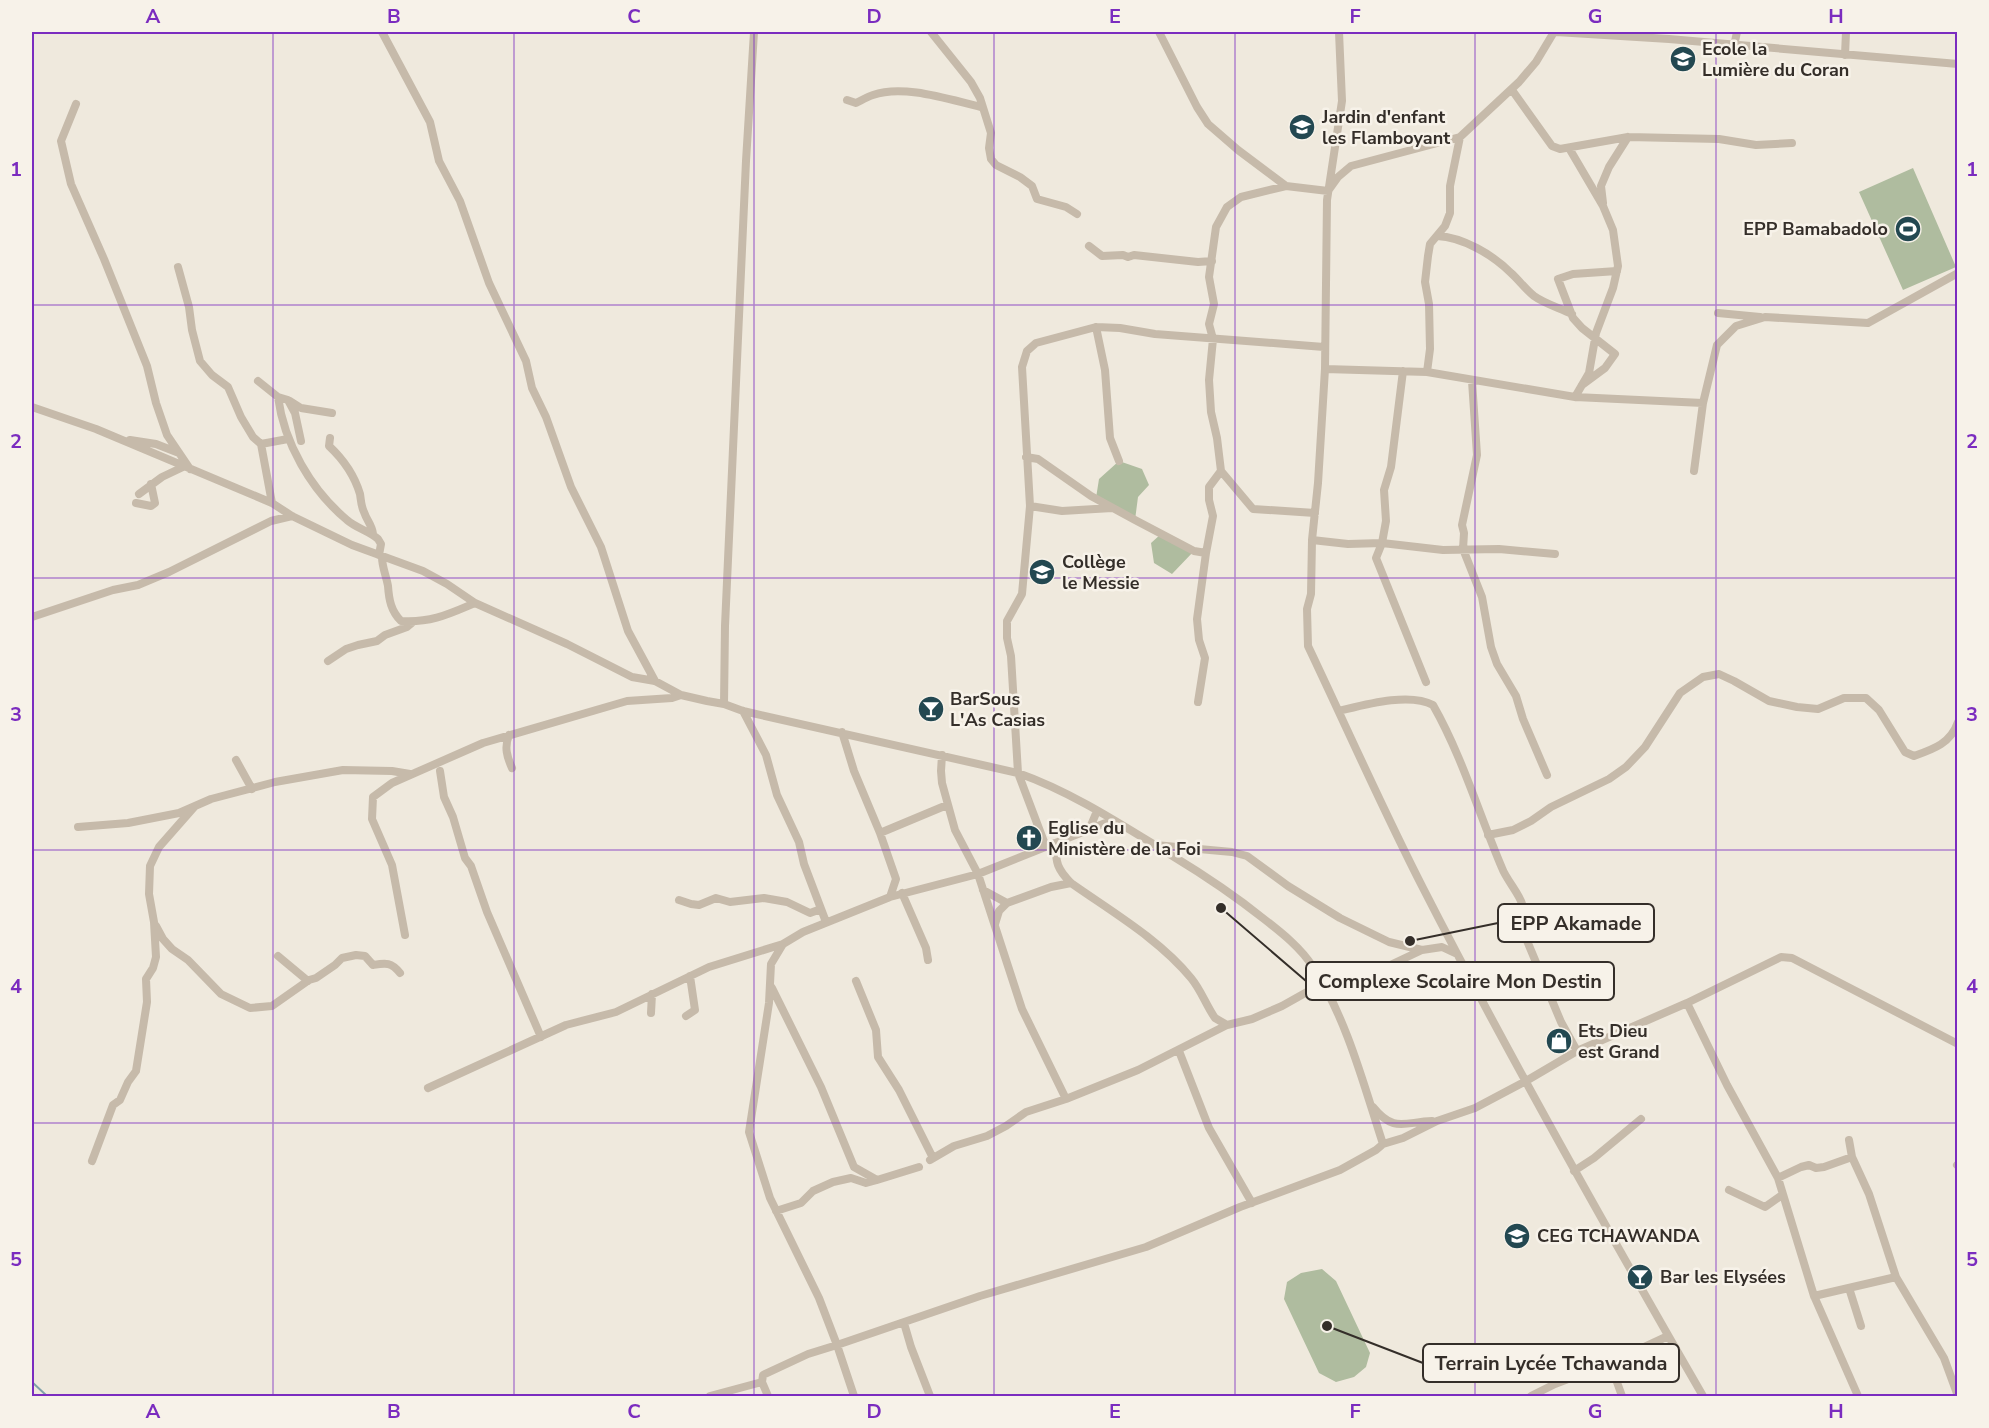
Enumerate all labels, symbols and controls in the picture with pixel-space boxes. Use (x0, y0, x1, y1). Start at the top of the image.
text: A (146, 3, 161, 30)
text: B (387, 3, 401, 30)
text: C (627, 3, 641, 30)
text: D (866, 3, 882, 30)
text: E (1109, 3, 1121, 30)
text: F (1349, 3, 1361, 30)
text: G (1588, 3, 1602, 30)
text: H (1828, 3, 1844, 30)
place label: Ecole la Lumière du Coran (1702, 37, 1849, 82)
school or university icon: Ecole la Lumière du Coran (1668, 44, 1698, 74)
place label: Jardin d'enfant les Flamboyant (1321, 105, 1450, 150)
school or university icon: Jardin d'enfant les Flamboyant (1287, 112, 1317, 142)
text: 1 (10, 156, 22, 183)
text: 1 (1966, 156, 1978, 183)
sports icon: EPP Bamabadolo (1893, 214, 1923, 244)
place label: EPP Bamabadolo (1743, 217, 1888, 241)
text: 2 (10, 428, 22, 455)
text: 2 (1966, 428, 1978, 455)
place label: Collège le Messie (1062, 550, 1140, 595)
school or university icon: Collège le Messie (1027, 557, 1057, 587)
place label: BarSous L'As Casias (950, 687, 1045, 732)
bar icon: BarSous L'As Casias (916, 694, 946, 724)
text: 3 (10, 701, 22, 728)
text: 3 (1966, 701, 1978, 728)
place label: Eglise du Ministère de la Foi (1048, 816, 1201, 861)
church icon: Eglise du Ministère de la Foi (1014, 823, 1044, 853)
callout: EPP Akamade (1498, 904, 1654, 942)
text: EPP Akamade (1510, 910, 1642, 937)
callout: Complexe Scolaire Mon Destin (1306, 962, 1614, 1000)
text: Complexe Scolaire Mon Destin (1318, 968, 1602, 995)
text: 4 (10, 973, 22, 1000)
text: 4 (1966, 973, 1978, 1000)
place label: Ets Dieu est Grand (1578, 1019, 1660, 1064)
shop icon: Ets Dieu est Grand (1544, 1026, 1574, 1056)
school or university icon: CEG TCHAWANDA (1502, 1221, 1532, 1251)
place label: CEG TCHAWANDA (1537, 1224, 1700, 1248)
text: 5 (10, 1246, 22, 1273)
text: 5 (1966, 1246, 1978, 1273)
bar icon: Bar les Elysées (1625, 1262, 1655, 1292)
place label: Bar les Elysées (1660, 1265, 1786, 1289)
callout: Terrain Lycée Tchawanda (1423, 1344, 1679, 1382)
text: Terrain Lycée Tchawanda (1435, 1350, 1667, 1377)
text: A (146, 1398, 161, 1425)
text: B (387, 1398, 401, 1425)
text: C (627, 1398, 641, 1425)
text: D (866, 1398, 882, 1425)
text: E (1109, 1398, 1121, 1425)
text: F (1349, 1398, 1361, 1425)
text: G (1588, 1398, 1602, 1425)
text: H (1828, 1398, 1844, 1425)

